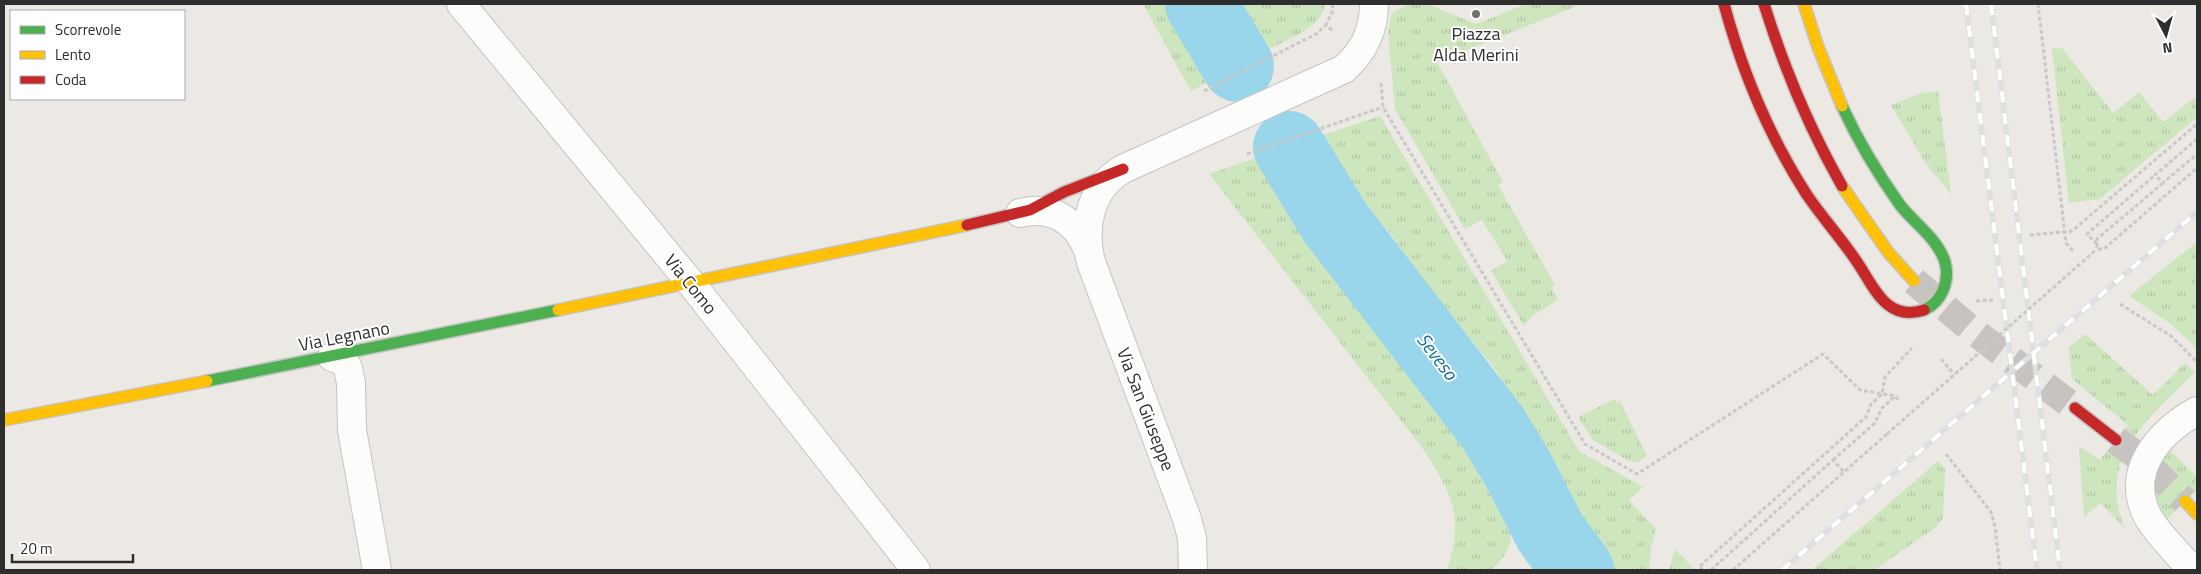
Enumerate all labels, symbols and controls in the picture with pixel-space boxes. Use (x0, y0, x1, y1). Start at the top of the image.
marker: Piazza Alda Merini (1470, 8, 1482, 20)
legend (10, 10, 185, 100)
north arrow (2141, 10, 2191, 60)
text: Scorrevole (55, 18, 121, 41)
place label: Piazza Alda Merini (1433, 20, 1519, 68)
text: N (2161, 37, 2173, 59)
text: Lento (55, 43, 91, 66)
text: Coda (55, 68, 87, 91)
street label: Via Como (658, 248, 724, 320)
street label: Via Legnano (296, 314, 392, 358)
water label: Seveso (1411, 326, 1466, 386)
street label: Via San Giuseppe (1110, 344, 1182, 474)
scale bar (12, 532, 134, 564)
text: 20 m (20, 537, 53, 560)

